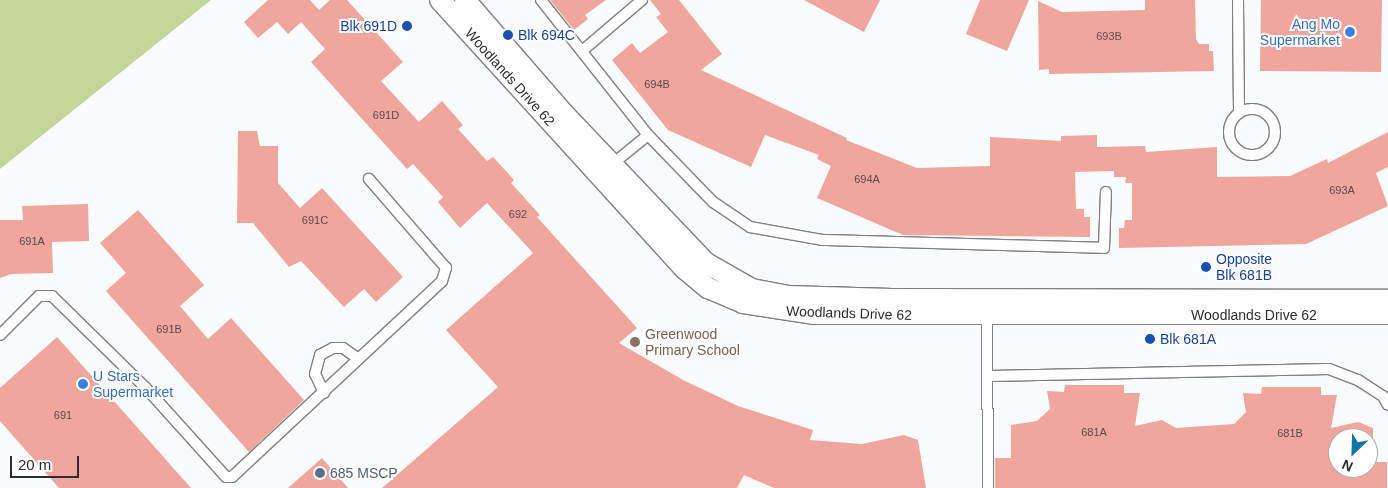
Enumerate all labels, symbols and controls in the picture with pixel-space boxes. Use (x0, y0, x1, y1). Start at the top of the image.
place label: Ang Mo Supermarket (1260, 16, 1340, 48)
place label: Blk 691D (340, 18, 397, 34)
marker: Blk 691D (401, 20, 413, 32)
street label: Woodlands Drive 62 (462, 25, 558, 129)
marker: Ang Mo Supermarket (1344, 26, 1356, 38)
place label: Blk 694C (518, 27, 575, 43)
marker: Blk 694C (502, 29, 514, 41)
house number: 693B (1096, 29, 1122, 43)
house number: 694B (644, 77, 670, 91)
house number: 691D (373, 108, 399, 122)
house number: 694A (854, 172, 880, 186)
house number: 693A (1329, 183, 1355, 197)
house number: 692 (509, 207, 527, 221)
house number: 691C (302, 213, 328, 227)
house number: 691A (19, 234, 45, 248)
place label: Opposite Blk 681B (1216, 251, 1272, 284)
marker: Opposite Blk 681B (1200, 261, 1212, 273)
street label: Woodlands Drive 62 (786, 302, 912, 324)
street label: Woodlands Drive 62 (1191, 307, 1317, 323)
house number: 691B (156, 322, 182, 336)
place label: Greenwood Primary School (645, 326, 740, 358)
place label: Blk 681A (1160, 331, 1216, 347)
marker: Blk 681A (1144, 333, 1156, 345)
marker: Greenwood Primary School (629, 336, 641, 348)
place label: U Stars Supermarket (93, 368, 173, 401)
marker: U Stars Supermarket (77, 378, 89, 390)
house number: 691 (54, 408, 72, 422)
house number: 681A (1081, 425, 1107, 439)
house number: 681B (1277, 426, 1303, 440)
north arrow (1328, 428, 1378, 478)
scale bar (12, 446, 81, 478)
text: 20 m (18, 456, 51, 473)
text: N (1339, 456, 1355, 475)
place label: 685 MSCP (330, 465, 398, 481)
marker: 685 MSCP (314, 467, 326, 479)

